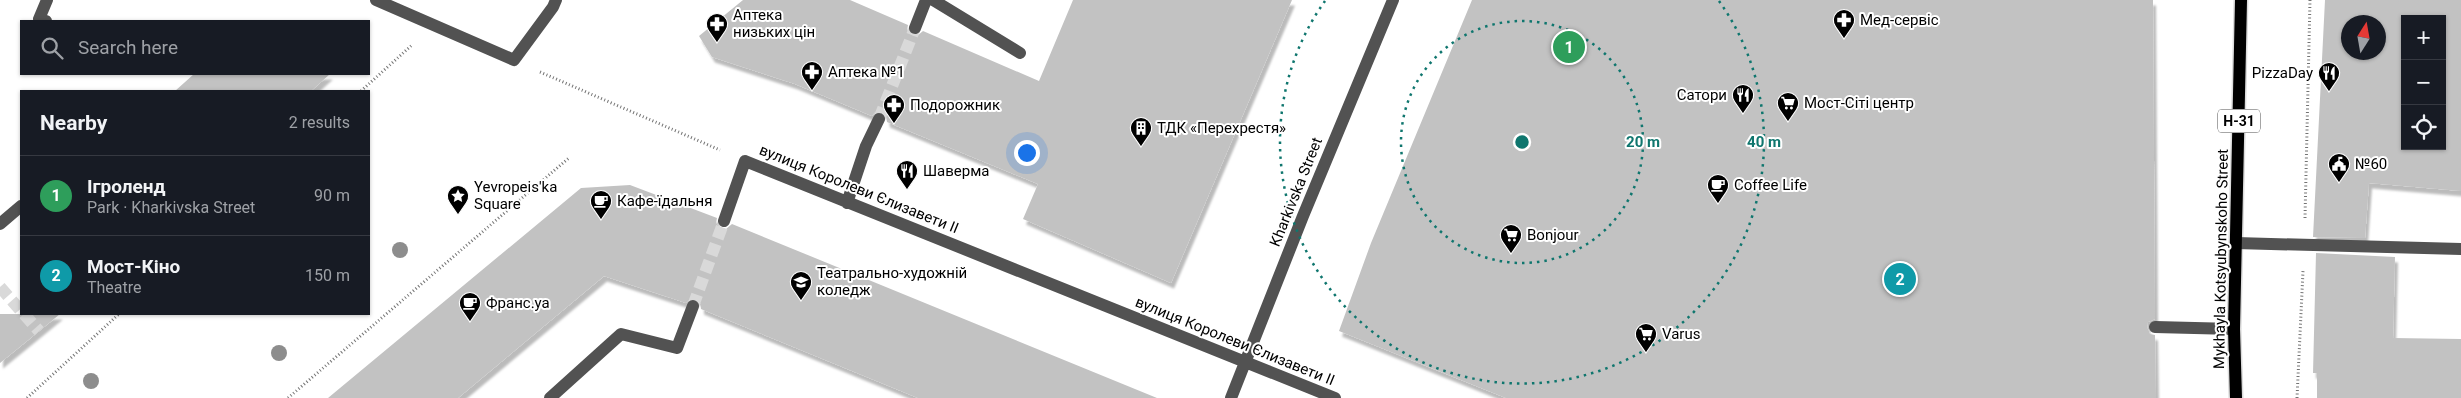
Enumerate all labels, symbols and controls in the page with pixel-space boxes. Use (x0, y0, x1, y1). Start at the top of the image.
place label: Аптека низьких цін (733, 6, 815, 41)
pharmacy icon: Мед-сервіс (1832, 8, 1856, 39)
place label: Мед-сервіс (1860, 11, 1939, 29)
pharmacy icon: Аптека низьких цін (705, 12, 729, 43)
north arrow (2341, 15, 2386, 60)
map controls (2401, 15, 2446, 150)
button: + (2401, 15, 2446, 60)
search box (20, 20, 370, 75)
pin: 1 (1553, 28, 1585, 66)
icon: search (38, 34, 66, 62)
text: Search here (78, 36, 178, 59)
pharmacy icon: Аптека №1 (800, 60, 824, 91)
button: − (2401, 60, 2446, 105)
restaurant icon: PizzaDay (2317, 61, 2341, 92)
place label: Аптека №1 (828, 63, 905, 81)
place label: PizzaDay (2252, 64, 2313, 82)
restaurant icon: Сатори (1731, 83, 1755, 114)
place label: Сатори (1677, 86, 1727, 104)
supermarket icon: Мост-Сіті центр (1776, 91, 1800, 122)
pharmacy icon: Подорожник (882, 93, 906, 124)
place label: Мост-Сіті центр (1804, 94, 1914, 112)
place label: Подорожник (910, 96, 1000, 114)
button: locate (2401, 105, 2446, 150)
road number: Н-31 (2218, 110, 2260, 132)
text: Nearby (40, 111, 107, 135)
text: 2 results (289, 113, 350, 132)
building icon: ТДК «Перехрестя» (1129, 116, 1153, 147)
place label: ТДК «Перехрестя» (1157, 119, 1286, 137)
centre of rings (1513, 133, 1531, 151)
text: 20 m (1626, 133, 1660, 151)
text: 40 m (1747, 133, 1781, 151)
street label: Kharkivska Street (1266, 135, 1326, 249)
your location (1014, 140, 1040, 166)
street label: вулиця Королеви Єлизавети ІІ (757, 141, 961, 237)
street label: Mykhayla Kotsyubynskoho Street (2210, 149, 2232, 369)
public building icon: №60 (2327, 152, 2351, 183)
place label: №60 (2355, 155, 2387, 173)
restaurant icon: Шаверма (895, 159, 919, 190)
place label: Шаверма (923, 162, 990, 180)
cafe icon: Coffee Life (1706, 173, 1730, 204)
text: Ігроленд (87, 175, 166, 198)
place label: Coffee Life (1734, 176, 1807, 194)
place label: Yevropeis'ka Square (474, 178, 557, 213)
place icon: Yevropeis'ka Square (446, 184, 470, 215)
text: 1 (51, 186, 61, 205)
text: 90 m (314, 186, 350, 205)
cafe icon: Кафе-їдальня (589, 189, 613, 220)
place label: Кафе-їдальня (617, 192, 712, 210)
text: Park · Kharkivska Street (87, 198, 255, 217)
supermarket icon: Bonjour (1499, 223, 1523, 254)
place label: Bonjour (1527, 226, 1579, 244)
text: Мост-Кіно (87, 255, 180, 278)
pin: 2 (1884, 260, 1916, 298)
place label: Театрально-художній коледж (817, 264, 967, 299)
text: 2 (51, 266, 61, 285)
text: 150 m (305, 266, 350, 285)
school or university icon: Театрально-художній коледж (789, 270, 813, 301)
text: Theatre (87, 278, 142, 297)
cafe icon: Франс.уа (458, 291, 482, 322)
street label: вулиця Королеви Єлизавети ІІ (1133, 293, 1337, 389)
place label: Франс.уа (486, 294, 550, 312)
supermarket icon: Varus (1634, 322, 1658, 353)
place label: Varus (1662, 325, 1700, 343)

